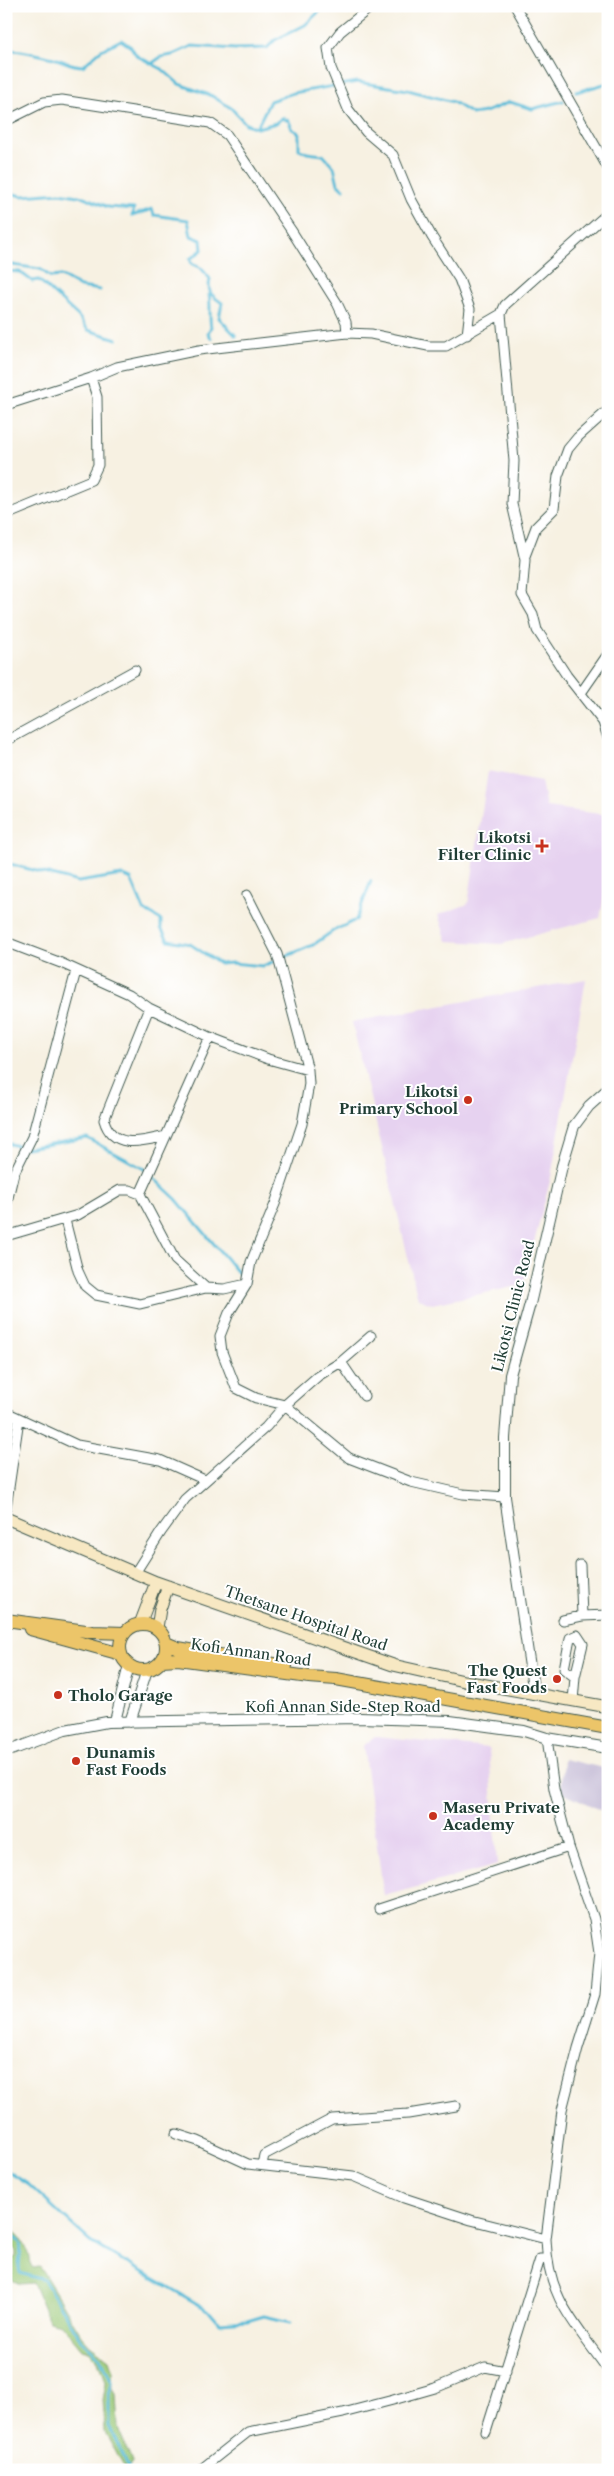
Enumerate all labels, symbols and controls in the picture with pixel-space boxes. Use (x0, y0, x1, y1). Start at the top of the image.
place label: Likotsi Filter Clinic (438, 828, 532, 864)
marker: Likotsi Filter Clinic (535, 839, 549, 853)
place label: Likotsi Primary School (339, 1082, 459, 1118)
marker: Likotsi Primary School (462, 1094, 474, 1106)
street label: Likotsi Clinic Road (487, 1238, 539, 1374)
street label: Thetsane Hospital Road (222, 1581, 390, 1655)
street label: Kofi Annan Road (190, 1634, 312, 1670)
place label: The Quest Fast Foods (467, 1661, 547, 1697)
marker: The Quest Fast Foods (551, 1673, 563, 1685)
place label: Tholo Garage (68, 1686, 173, 1705)
marker: Tholo Garage (52, 1689, 64, 1701)
street label: Kofi Annan Side-Step Road (245, 1697, 441, 1716)
place label: Dunamis Fast Foods (86, 1743, 167, 1779)
marker: Dunamis Fast Foods (70, 1755, 82, 1767)
place label: Maseru Private Academy (442, 1798, 560, 1834)
marker: Maseru Private Academy (427, 1810, 439, 1822)

